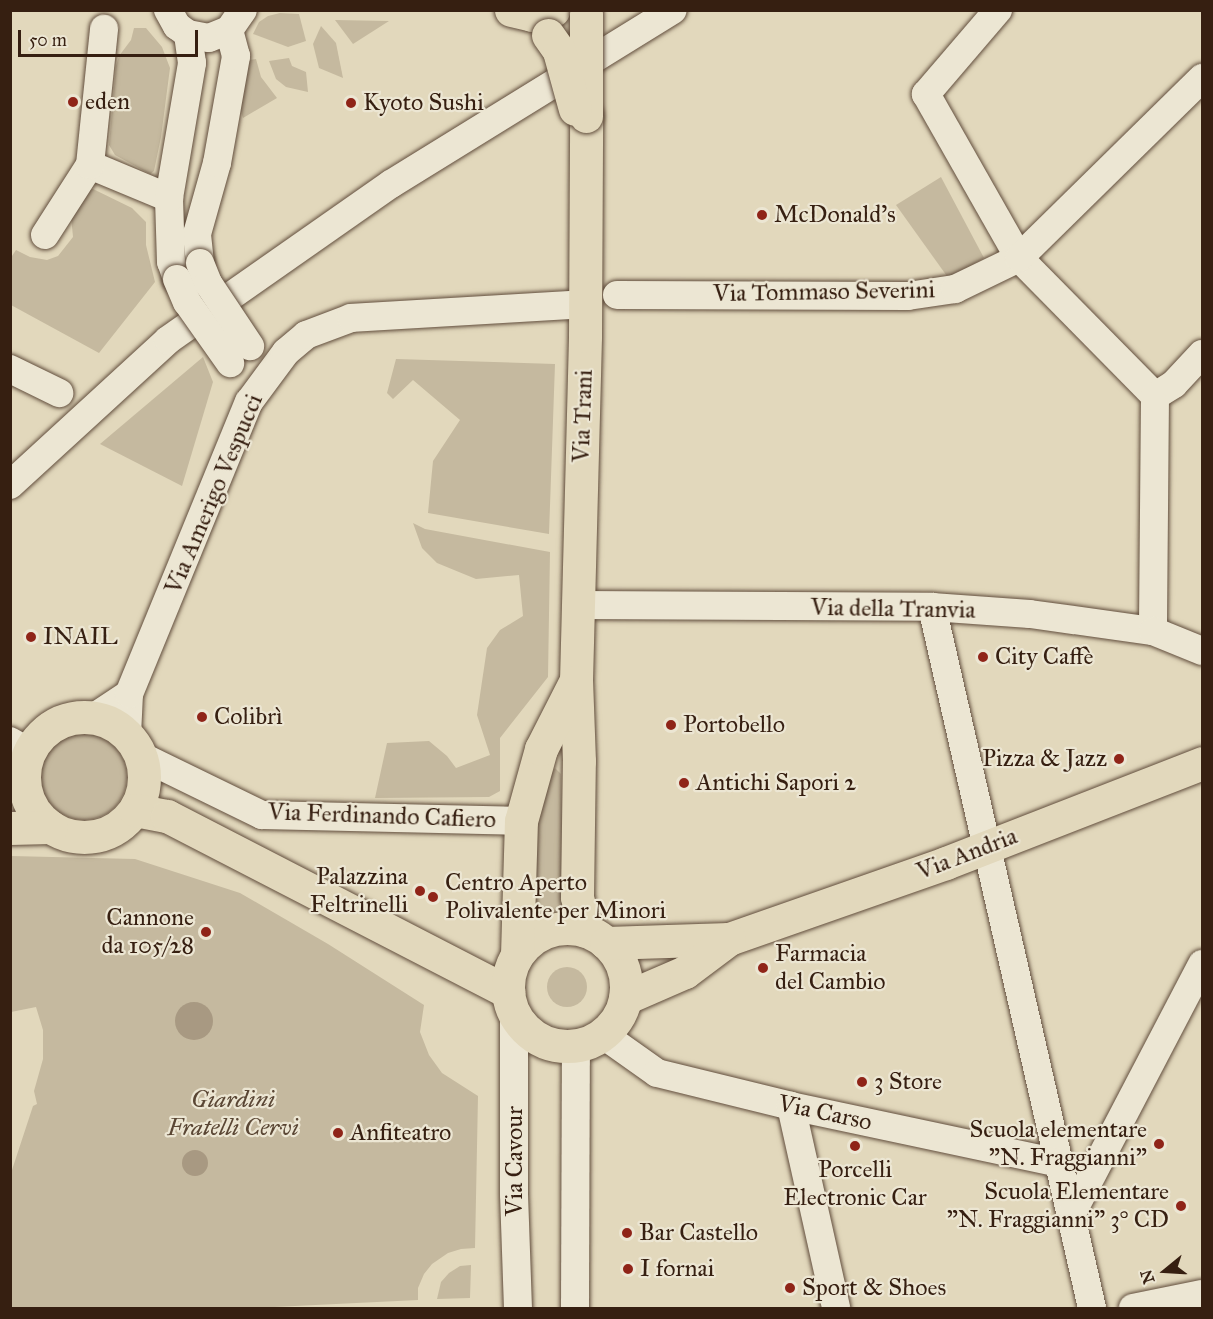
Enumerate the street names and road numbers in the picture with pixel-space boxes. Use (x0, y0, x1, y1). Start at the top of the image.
street label: Via Tommaso Severini (713, 276, 935, 308)
street label: Via Trani (567, 369, 599, 463)
street label: Via Amerigo Vespucci (159, 390, 269, 598)
street label: Via della Tranvia (810, 593, 976, 625)
street label: Via Ferdinando Cafiero (267, 798, 497, 834)
street label: Via Andria (913, 822, 1021, 886)
street label: Via Carso (775, 1089, 875, 1137)
street label: Via Cavour (501, 1106, 529, 1216)

